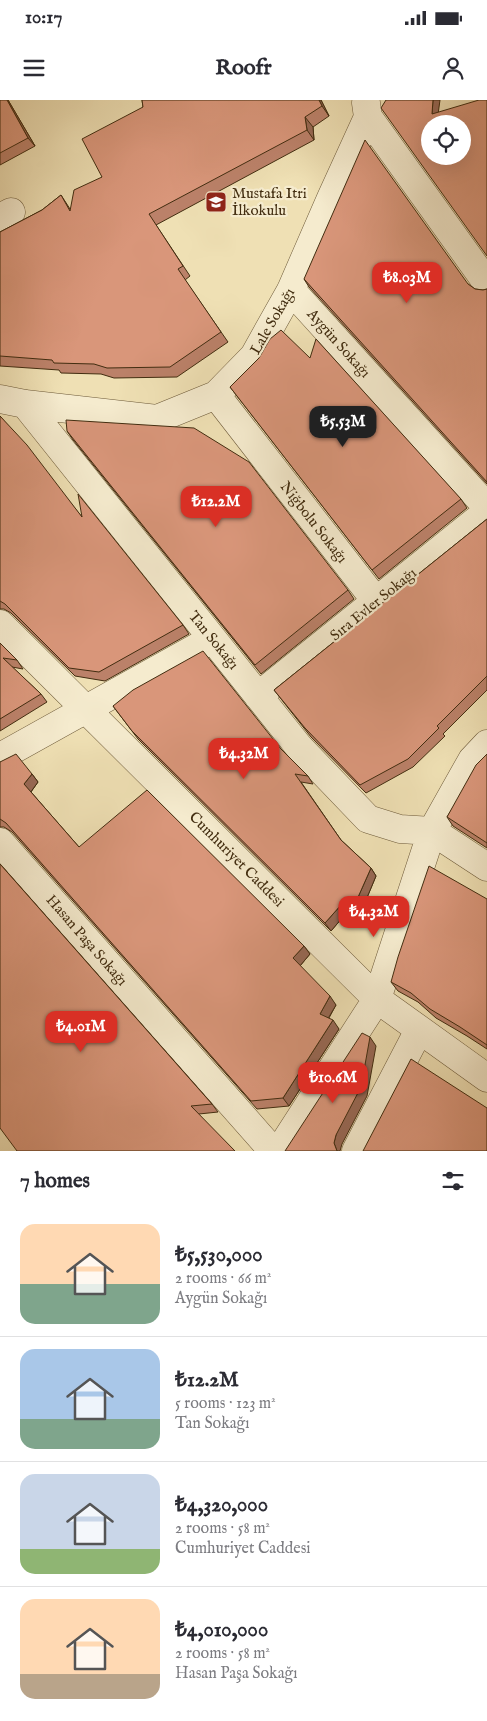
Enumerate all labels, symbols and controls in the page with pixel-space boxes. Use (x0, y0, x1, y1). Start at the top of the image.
text: 10:17 (25, 6, 62, 30)
icon: menu (20, 54, 48, 82)
text: Roofr (215, 54, 272, 82)
icon: person (439, 54, 467, 82)
map controls (421, 115, 471, 165)
button: locate (421, 115, 471, 165)
place label: Mustafa Itri İlkokulu (232, 184, 307, 220)
school or university icon: Mustafa Itri İlkokulu (204, 190, 228, 214)
pin: ₺8.03M (366, 262, 448, 304)
text: ₺8.03M (383, 268, 431, 288)
street label: Lale Sokağı (246, 285, 299, 358)
street label: Aygün Sokağı (302, 304, 375, 382)
pin: ₺5.53M (302, 406, 384, 448)
text: ₺5.53M (320, 412, 366, 432)
street label: Niğbolu Sokağı (276, 478, 351, 567)
pin: ₺12.2M (175, 486, 257, 528)
text: ₺12.2M (192, 492, 240, 512)
street label: Sıra Evler Sokağı (326, 564, 420, 645)
street label: Tan Sokağı (184, 607, 243, 673)
pin: ₺4.32M (203, 738, 285, 780)
text: ₺4.32M (219, 744, 269, 764)
street label: Cumhuriyet Caddesi (185, 808, 288, 911)
street label: Hasan Paşa Sokağı (42, 891, 131, 990)
pin: ₺4.32M (333, 896, 415, 938)
text: ₺4.32M (349, 902, 399, 922)
pin: ₺4.01M (40, 1010, 122, 1053)
text: ₺4.01M (56, 1017, 106, 1037)
pin: ₺10.6M (292, 1062, 374, 1104)
text: ₺10.6M (309, 1068, 357, 1088)
icon: filters (439, 1167, 467, 1195)
text: 7 homes (20, 1168, 90, 1195)
text: ₺5,530,000 (175, 1242, 263, 1269)
icon: home (60, 1244, 120, 1304)
text: 2 rooms · 66 m² (175, 1269, 271, 1289)
text: Aygün Sokağı (175, 1289, 267, 1309)
text: ₺12.2M (175, 1367, 239, 1394)
icon: home (60, 1369, 120, 1429)
text: 5 rooms · 123 m² (175, 1394, 276, 1414)
text: Tan Sokağı (175, 1414, 250, 1434)
text: ₺4,320,000 (175, 1492, 268, 1519)
icon: home (60, 1494, 120, 1554)
text: 2 rooms · 58 m² (175, 1519, 270, 1539)
text: Cumhuriyet Caddesi (175, 1539, 311, 1559)
text: ₺4,010,000 (175, 1617, 268, 1644)
icon: home (60, 1619, 120, 1679)
text: 2 rooms · 58 m² (175, 1644, 270, 1664)
text: Hasan Paşa Sokağı (175, 1664, 298, 1684)

